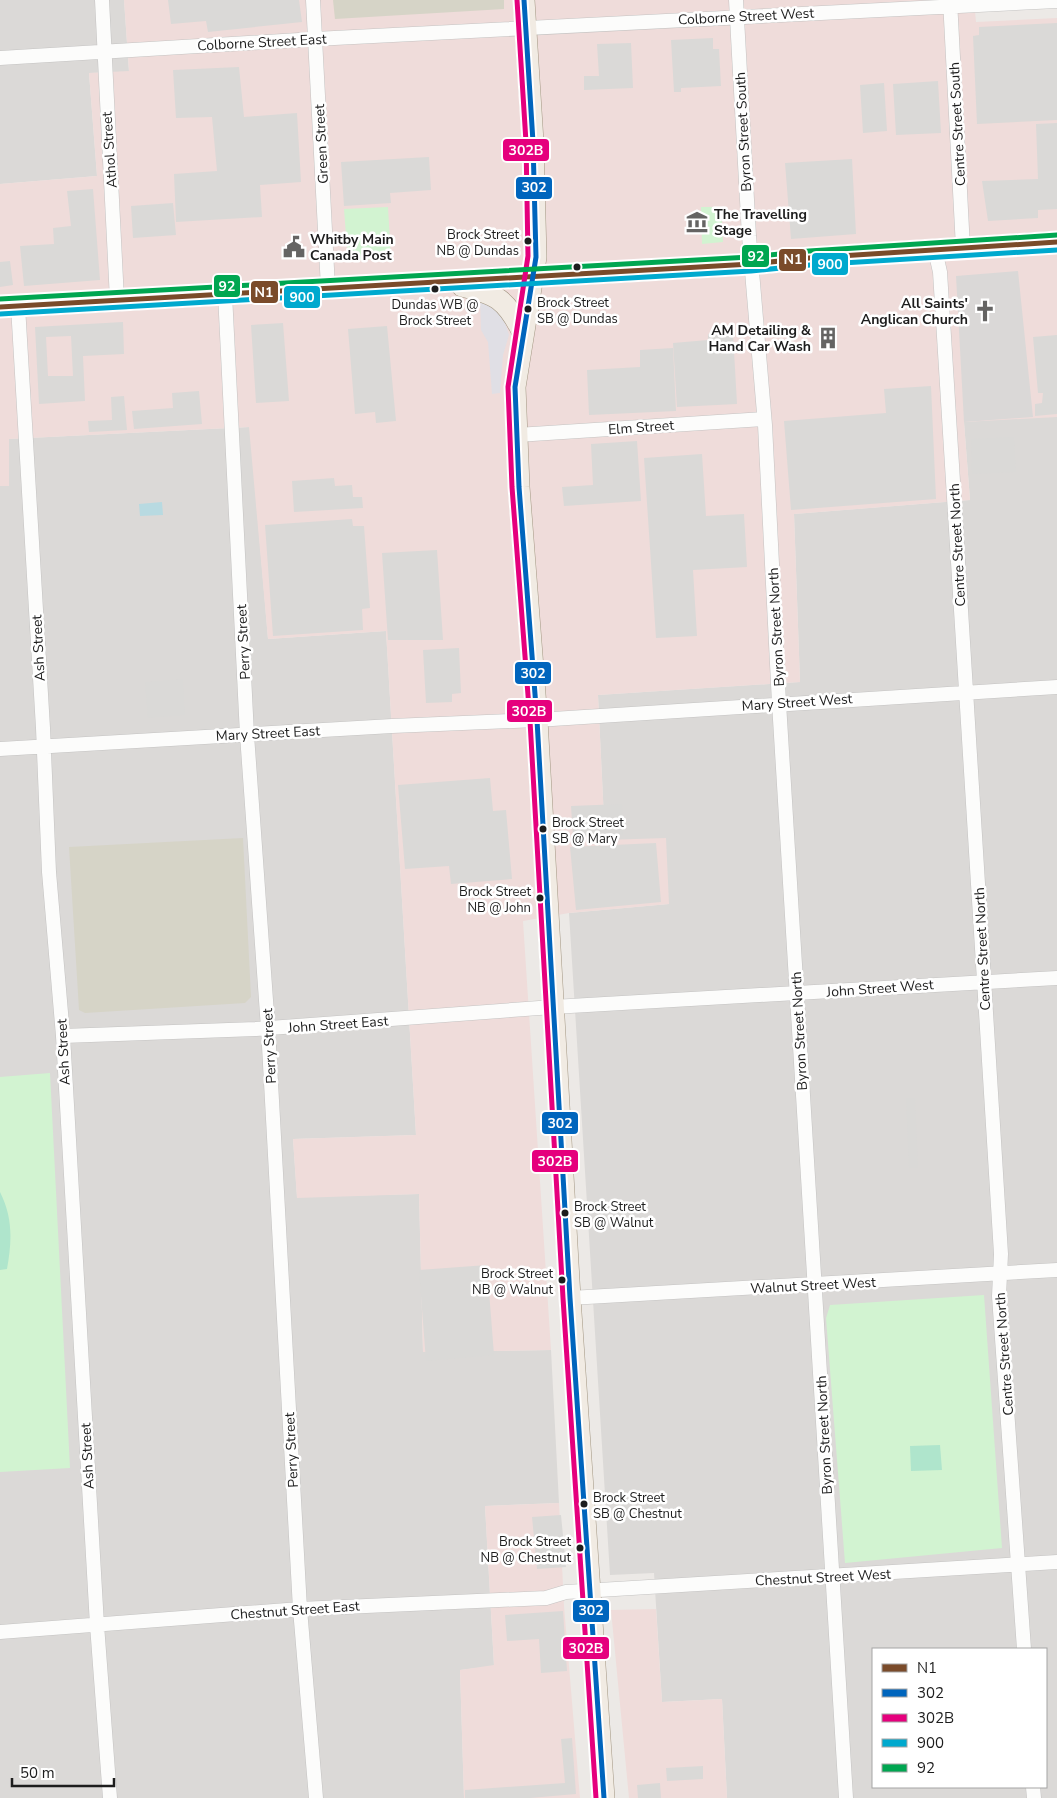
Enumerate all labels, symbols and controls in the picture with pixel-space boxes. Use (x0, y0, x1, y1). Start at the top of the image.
street label: Colborne Street West (678, 3, 815, 30)
street label: Colborne Street East (197, 30, 327, 55)
street label: Centre Street South (945, 62, 970, 186)
street label: Byron Street South (731, 72, 756, 192)
street label: Green Street (310, 104, 333, 184)
street label: Athol Street (97, 111, 122, 189)
line badge: 302B (502, 138, 550, 162)
text: 302B (509, 141, 543, 160)
line badge: 302 (515, 176, 553, 200)
text: 302 (521, 178, 547, 197)
place label: The Travelling Stage (714, 205, 807, 240)
museum icon: The Travelling Stage (684, 209, 710, 235)
place label: Brock Street NB @ Dundas (437, 226, 519, 260)
place label: Whitby Main Canada Post (310, 230, 394, 265)
public building icon: Whitby Main Canada Post (281, 234, 307, 260)
marker: Brock Street NB @ Dundas (523, 236, 533, 246)
line badge: 92 (741, 244, 770, 268)
text: 92 (748, 247, 764, 266)
line badge: N1 (778, 248, 807, 272)
text: N1 (784, 250, 802, 269)
line badge: 900 (811, 252, 849, 276)
text: 900 (817, 255, 843, 274)
unlabelled marker (572, 262, 582, 272)
line badge: 92 (213, 274, 241, 298)
text: 92 (219, 277, 235, 296)
line badge: N1 (250, 280, 279, 304)
text: N1 (255, 283, 273, 302)
marker: Dundas WB @ Brock Street (430, 284, 440, 294)
line badge: 900 (283, 285, 321, 309)
text: 900 (289, 288, 315, 307)
place label: Brock Street SB @ Dundas (537, 294, 618, 328)
place label: All Saints' Anglican Church (861, 294, 968, 329)
place label: Dundas WB @ Brock Street (391, 296, 479, 330)
church icon: All Saints' Anglican Church (972, 298, 998, 324)
marker: Brock Street SB @ Dundas (523, 304, 533, 314)
place label: AM Detailing & Hand Car Wash (709, 321, 812, 356)
building icon: AM Detailing & Hand Car Wash (815, 325, 841, 351)
street label: Elm Street (607, 416, 675, 439)
street label: Centre Street North (945, 483, 970, 607)
street label: Byron Street North (764, 567, 789, 687)
street label: Perry Street (232, 604, 255, 680)
street label: Ash Street (27, 614, 50, 682)
line badge: 302 (514, 661, 552, 685)
text: 302 (520, 664, 546, 683)
street label: Mary Street West (741, 689, 853, 716)
line badge: 302B (506, 699, 553, 723)
text: 302B (512, 702, 546, 721)
street label: Mary Street East (215, 721, 321, 746)
place label: Brock Street SB @ Mary (552, 814, 624, 848)
marker: Brock Street SB @ Mary (538, 824, 548, 834)
place label: Brock Street NB @ John (459, 883, 531, 917)
street label: Centre Street North (970, 887, 995, 1011)
marker: Brock Street NB @ John (535, 893, 545, 903)
street label: Byron Street North (787, 971, 812, 1091)
street label: John Street West (825, 975, 934, 1002)
street label: Perry Street (258, 1008, 281, 1084)
street label: John Street East (286, 1012, 389, 1038)
street label: Ash Street (52, 1018, 75, 1086)
line badge: 302 (541, 1111, 579, 1135)
text: 302 (547, 1114, 573, 1133)
line badge: 302B (531, 1149, 579, 1173)
text: 302B (538, 1152, 572, 1171)
place label: Brock Street SB @ Walnut (574, 1198, 654, 1232)
marker: Brock Street SB @ Walnut (560, 1208, 570, 1218)
place label: Brock Street NB @ Walnut (472, 1265, 553, 1299)
street label: Walnut Street West (750, 1273, 876, 1298)
marker: Brock Street NB @ Walnut (557, 1275, 567, 1285)
street label: Centre Street North (991, 1292, 1018, 1416)
street label: Byron Street North (812, 1375, 837, 1495)
street label: Perry Street (280, 1412, 303, 1488)
street label: Ash Street (76, 1422, 99, 1490)
place label: Brock Street SB @ Chestnut (593, 1489, 682, 1523)
marker: Brock Street SB @ Chestnut (579, 1499, 589, 1509)
place label: Brock Street NB @ Chestnut (481, 1533, 571, 1567)
marker: Brock Street NB @ Chestnut (575, 1543, 585, 1553)
street label: Chestnut Street West (755, 1564, 892, 1591)
street label: Chestnut Street East (230, 1596, 360, 1624)
line badge: 302 (572, 1599, 610, 1623)
text: 302 (578, 1601, 604, 1620)
line badge: 302B (562, 1636, 610, 1660)
text: 302B (569, 1639, 603, 1658)
legend (872, 1648, 1047, 1788)
text: N1 (917, 1658, 937, 1678)
text: 302 (917, 1683, 944, 1703)
text: 302B (917, 1708, 954, 1728)
text: 900 (917, 1733, 944, 1753)
scale bar (12, 1756, 115, 1788)
text: 92 (917, 1758, 935, 1778)
text: 50 m (20, 1763, 55, 1783)

